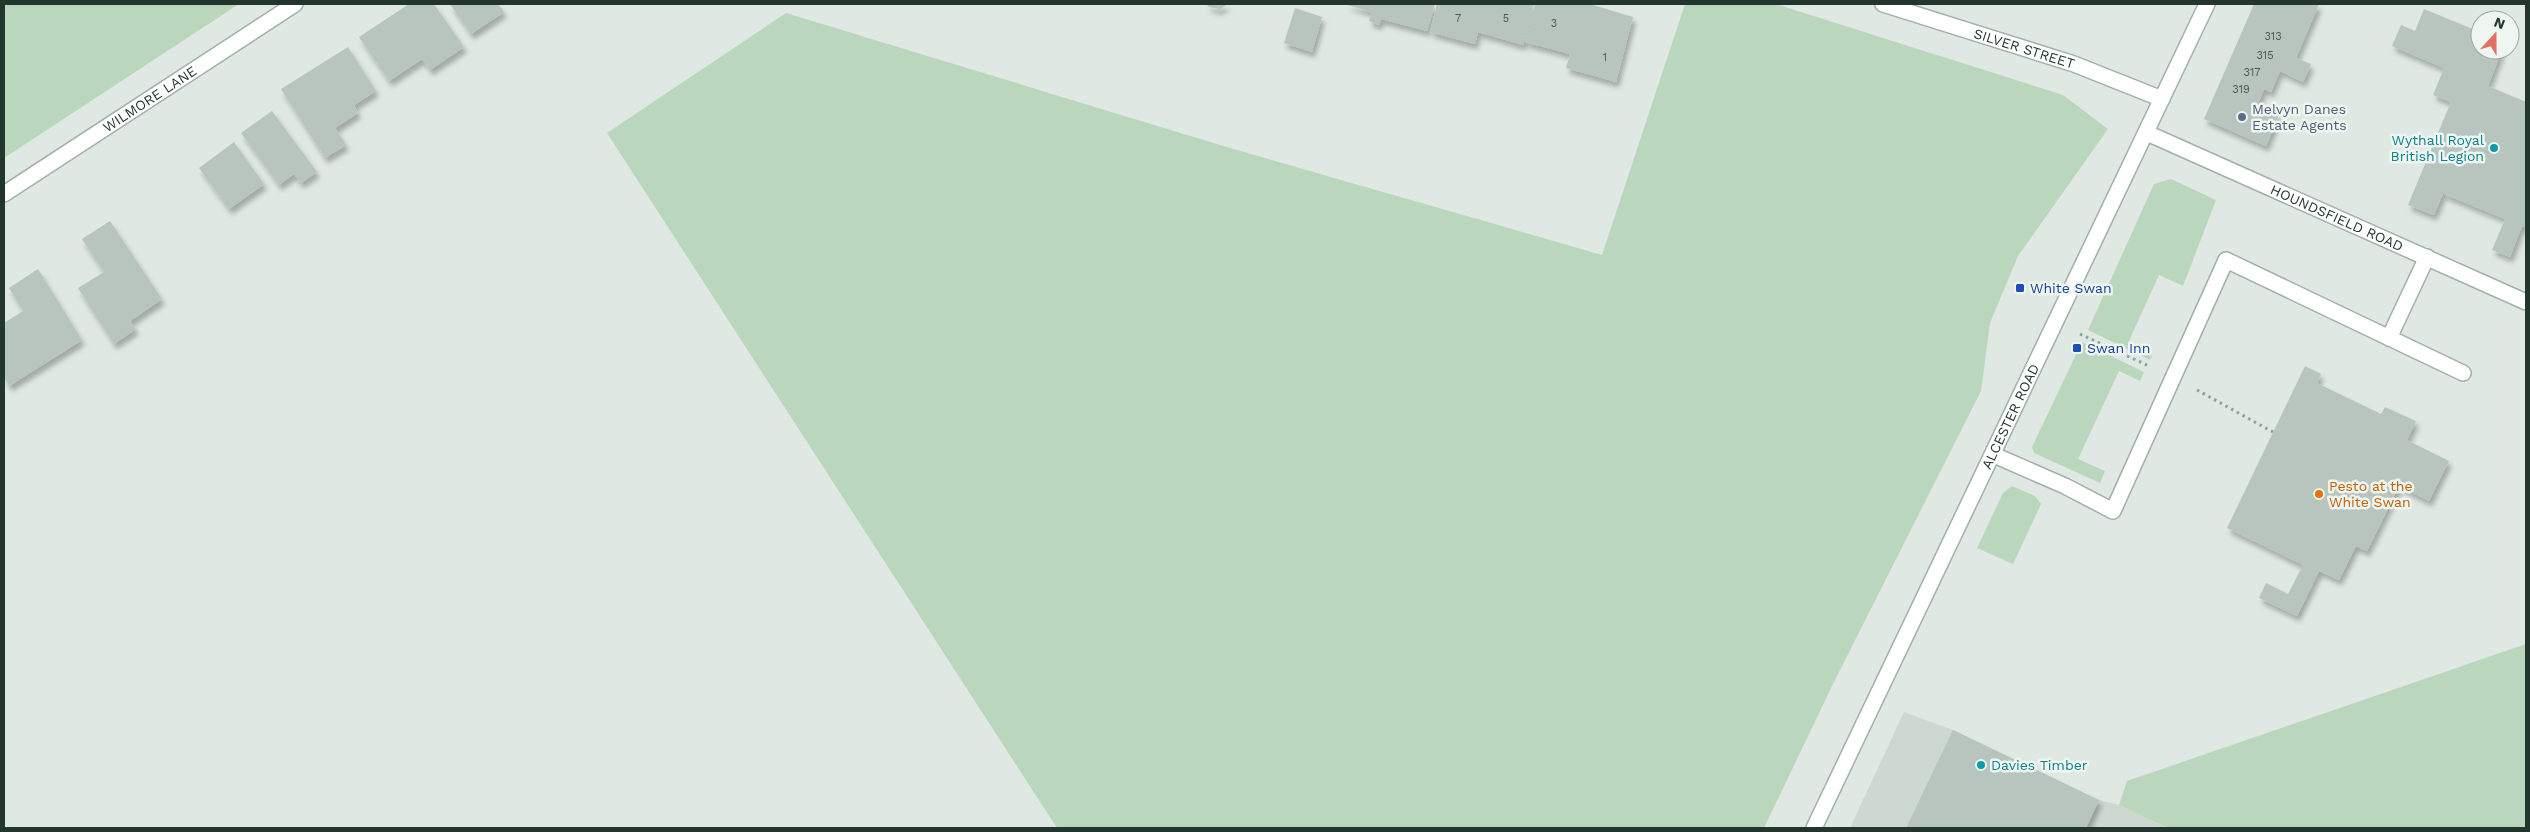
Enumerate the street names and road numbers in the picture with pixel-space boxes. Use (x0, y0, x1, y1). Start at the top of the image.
street label: SILVER STREET (1972, 25, 2077, 72)
street label: WILMORE LANE (100, 63, 199, 135)
street label: HOUNDSFIELD ROAD (2268, 181, 2406, 254)
street label: ALCESTER ROAD (1978, 361, 2042, 472)

